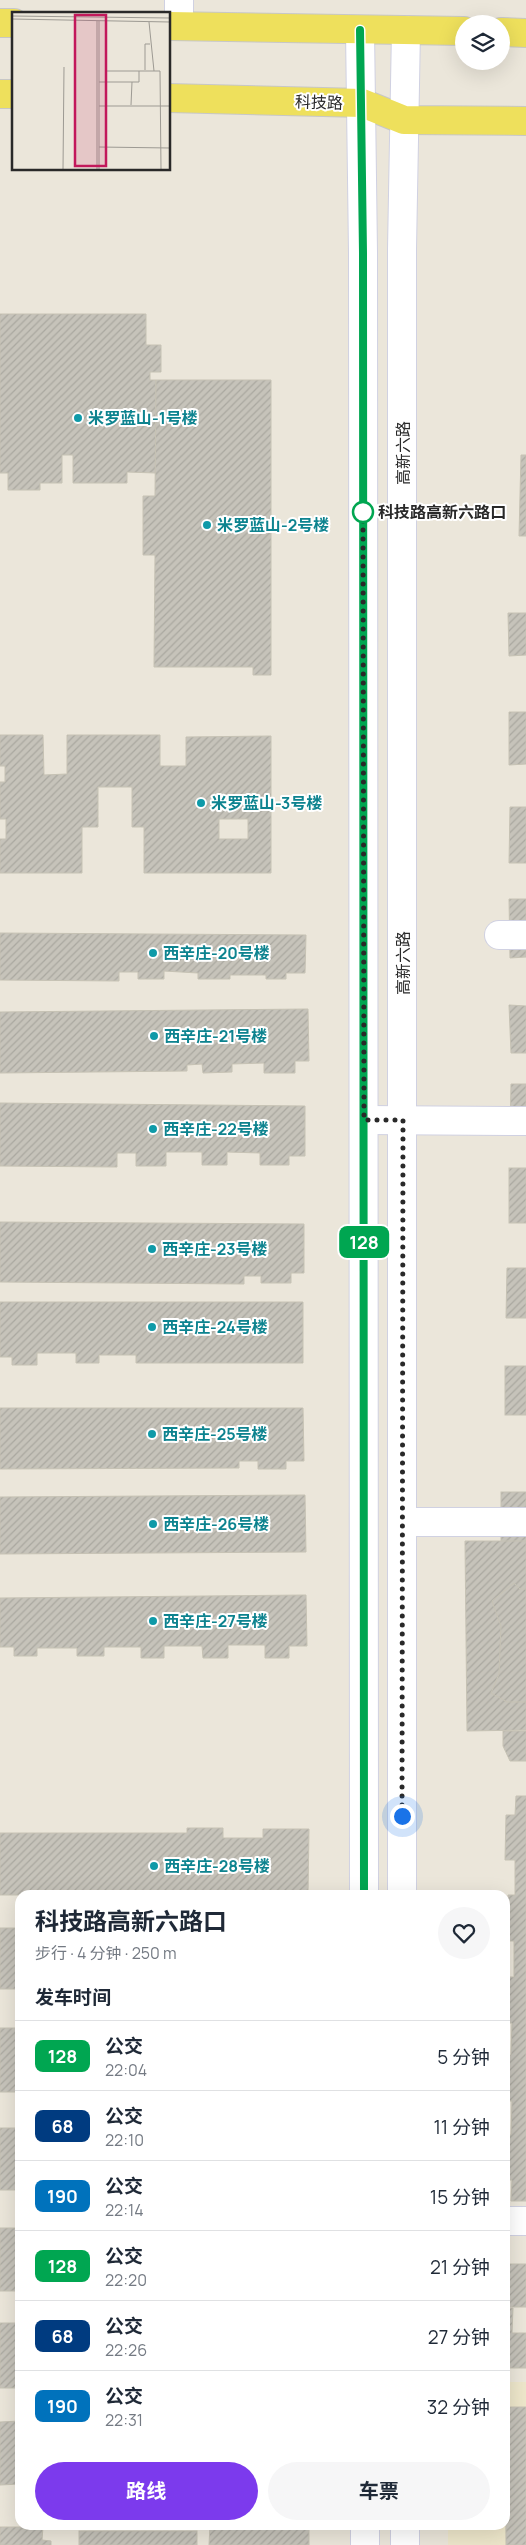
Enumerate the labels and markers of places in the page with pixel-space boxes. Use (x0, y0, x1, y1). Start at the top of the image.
place label: 米罗蓝山-1号楼 (88, 407, 198, 429)
marker: 米罗蓝山-1号楼 (72, 412, 84, 424)
marker: 科技路高新六路口 (352, 501, 374, 523)
place label: 科技路高新六路口 (378, 501, 506, 523)
place label: 米罗蓝山-2号楼 (217, 514, 329, 536)
marker: 米罗蓝山-2号楼 (201, 519, 213, 531)
place label: 米罗蓝山-3号楼 (211, 792, 322, 814)
marker: 米罗蓝山-3号楼 (195, 797, 207, 809)
place label: 西辛庄-20号楼 (163, 942, 270, 964)
marker: 西辛庄-20号楼 (147, 947, 159, 959)
place label: 西辛庄-21号楼 (164, 1025, 267, 1047)
marker: 西辛庄-21号楼 (148, 1030, 160, 1042)
place label: 西辛庄-22号楼 (163, 1118, 269, 1140)
marker: 西辛庄-22号楼 (147, 1123, 159, 1135)
place label: 西辛庄-23号楼 (162, 1238, 268, 1260)
marker: 西辛庄-23号楼 (146, 1243, 158, 1255)
place label: 西辛庄-24号楼 (162, 1316, 268, 1338)
marker: 西辛庄-24号楼 (146, 1321, 158, 1333)
place label: 西辛庄-25号楼 (162, 1423, 268, 1445)
marker: 西辛庄-25号楼 (146, 1428, 158, 1440)
place label: 西辛庄-26号楼 (163, 1513, 269, 1535)
marker: 西辛庄-26号楼 (147, 1518, 159, 1530)
place label: 西辛庄-27号楼 (163, 1610, 268, 1632)
marker: 西辛庄-27号楼 (147, 1615, 159, 1627)
place label: 西辛庄-28号楼 (164, 1855, 270, 1877)
marker: 西辛庄-28号楼 (148, 1860, 160, 1872)

